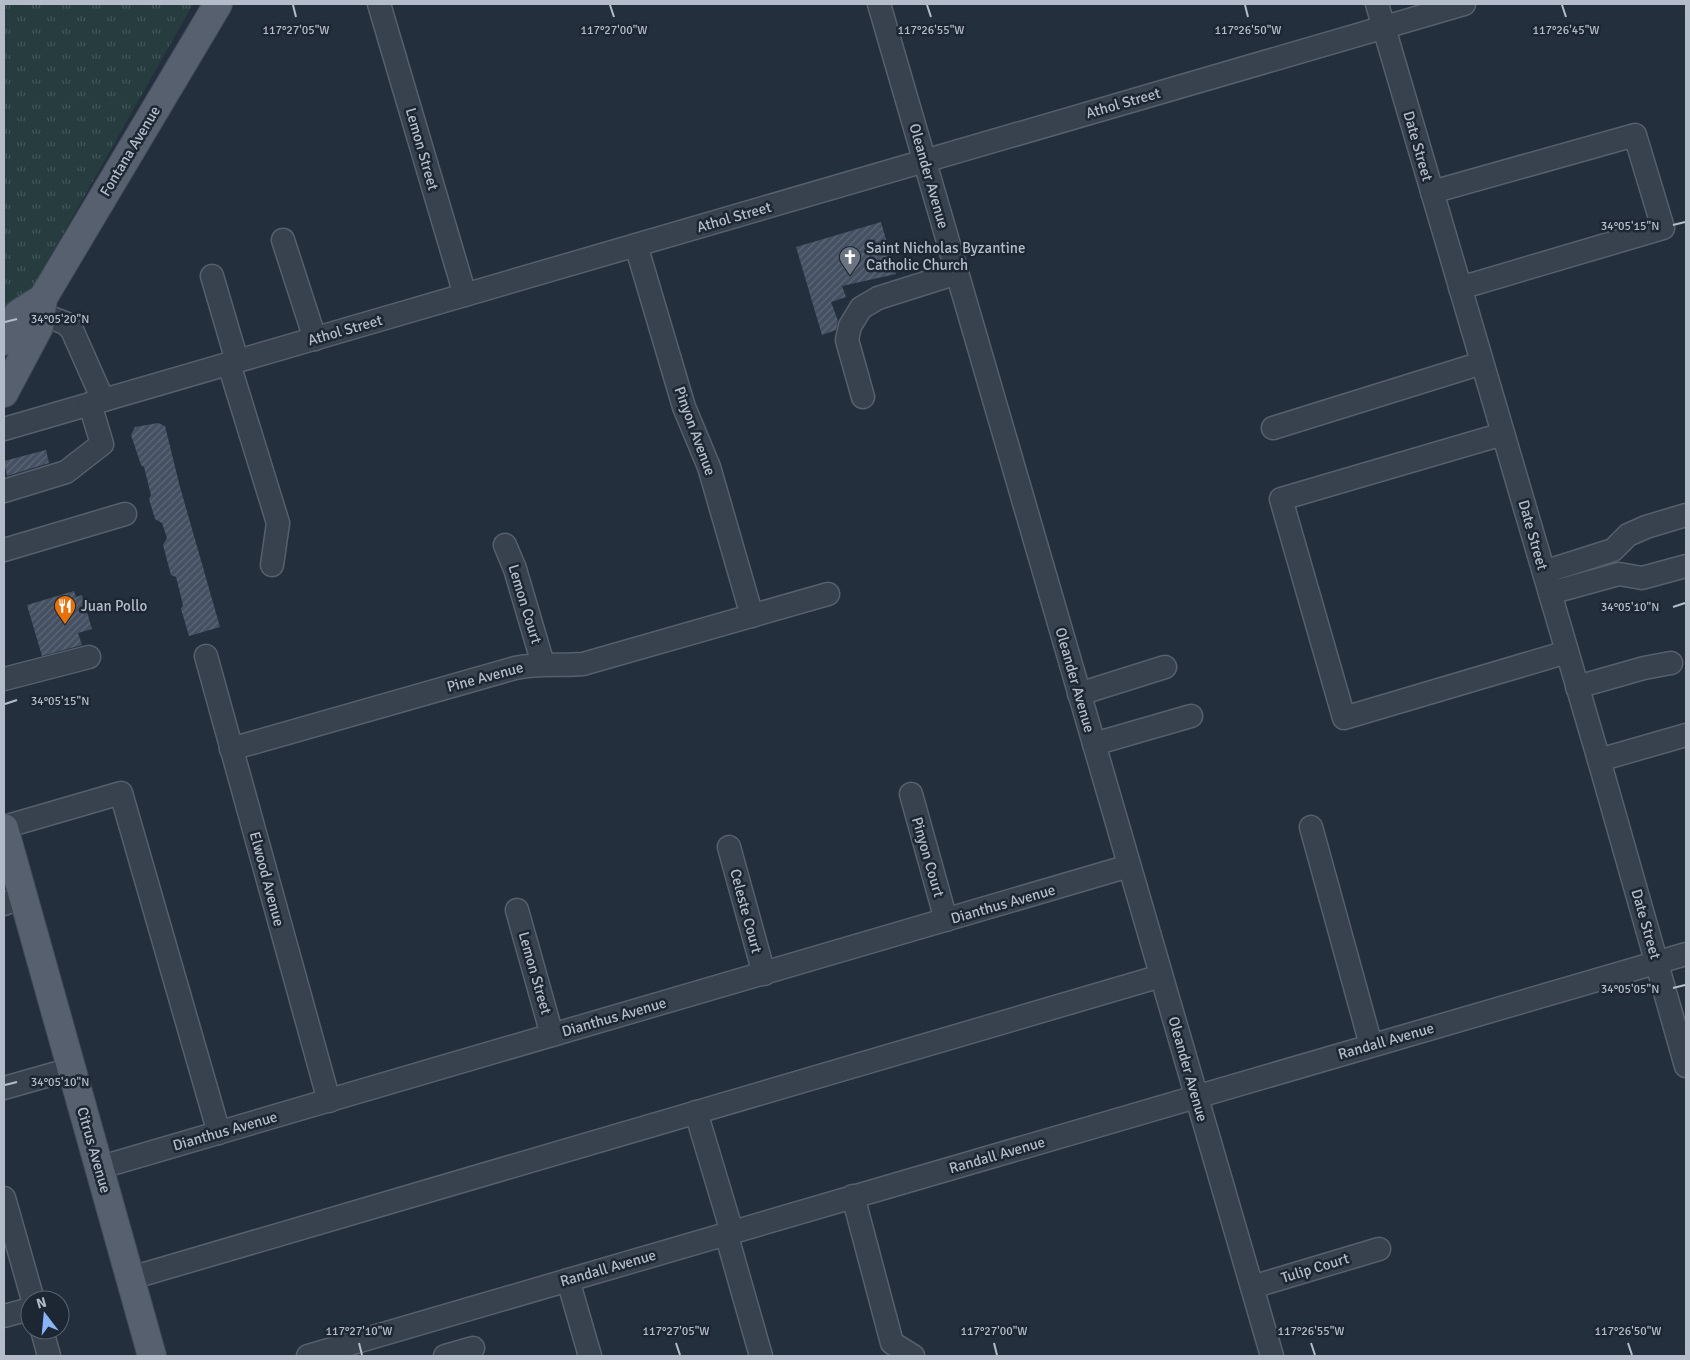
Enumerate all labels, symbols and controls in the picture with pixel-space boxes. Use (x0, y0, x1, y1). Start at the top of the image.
text: 117°27'05"W (262, 23, 330, 38)
text: 117°27'00"W (580, 23, 648, 38)
text: 117°26'55"W (897, 23, 965, 38)
text: 117°26'50"W (1214, 23, 1282, 38)
text: 117°26'45"W (1532, 23, 1600, 38)
street label: Athol Street (1084, 84, 1162, 122)
street label: Fontana Avenue (96, 103, 164, 199)
street label: Lemon Street (402, 106, 442, 192)
street label: Date Street (1399, 109, 1437, 183)
street label: Oleander Avenue (905, 121, 953, 231)
street label: Athol Street (695, 198, 773, 236)
text: 34°05'15"N (1601, 219, 1659, 234)
place label: Saint Nicholas Byzantine Catholic Church (866, 239, 1025, 274)
church icon: Saint Nicholas Byzantine Catholic Church (838, 245, 862, 276)
street label: Athol Street (306, 311, 384, 349)
text: 34°05'20"N (31, 312, 89, 327)
street label: Pinyon Avenue (671, 384, 719, 478)
street label: Date Street (1514, 498, 1552, 572)
street label: Lemon Court (504, 562, 546, 646)
restaurant icon: Juan Pollo (53, 594, 77, 625)
place label: Juan Pollo (81, 597, 147, 615)
text: 34°05'10"N (1601, 600, 1659, 615)
street label: Oleander Avenue (1051, 625, 1099, 735)
street label: Pine Avenue (445, 658, 525, 696)
text: 34°05'15"N (31, 694, 89, 709)
street label: Pinyon Court (908, 815, 948, 899)
street label: Elwood Avenue (246, 830, 288, 928)
street label: Celeste Court (726, 867, 766, 955)
street label: Dianthus Avenue (949, 880, 1057, 928)
street label: Date Street (1627, 887, 1665, 961)
street label: Lemon Street (515, 930, 555, 1016)
text: 34°05'05"N (1601, 982, 1659, 997)
street label: Dianthus Avenue (560, 993, 668, 1041)
street label: Oleander Avenue (1164, 1014, 1212, 1124)
street label: Randall Avenue (1336, 1019, 1436, 1063)
text: 34°05'10"N (31, 1075, 89, 1090)
street label: Citrus Avenue (73, 1105, 115, 1195)
street label: Dianthus Avenue (171, 1107, 279, 1155)
street label: Randall Avenue (947, 1133, 1047, 1177)
street label: Randall Avenue (558, 1246, 658, 1290)
street label: Tulip Court (1279, 1249, 1351, 1287)
north arrow (20, 1290, 70, 1340)
text: N (35, 1293, 49, 1312)
text: 117°27'10"W (325, 1324, 393, 1339)
text: 117°27'05"W (642, 1324, 710, 1339)
text: 117°27'00"W (960, 1324, 1028, 1339)
text: 117°26'55"W (1277, 1324, 1345, 1339)
text: 117°26'50"W (1594, 1324, 1662, 1339)

